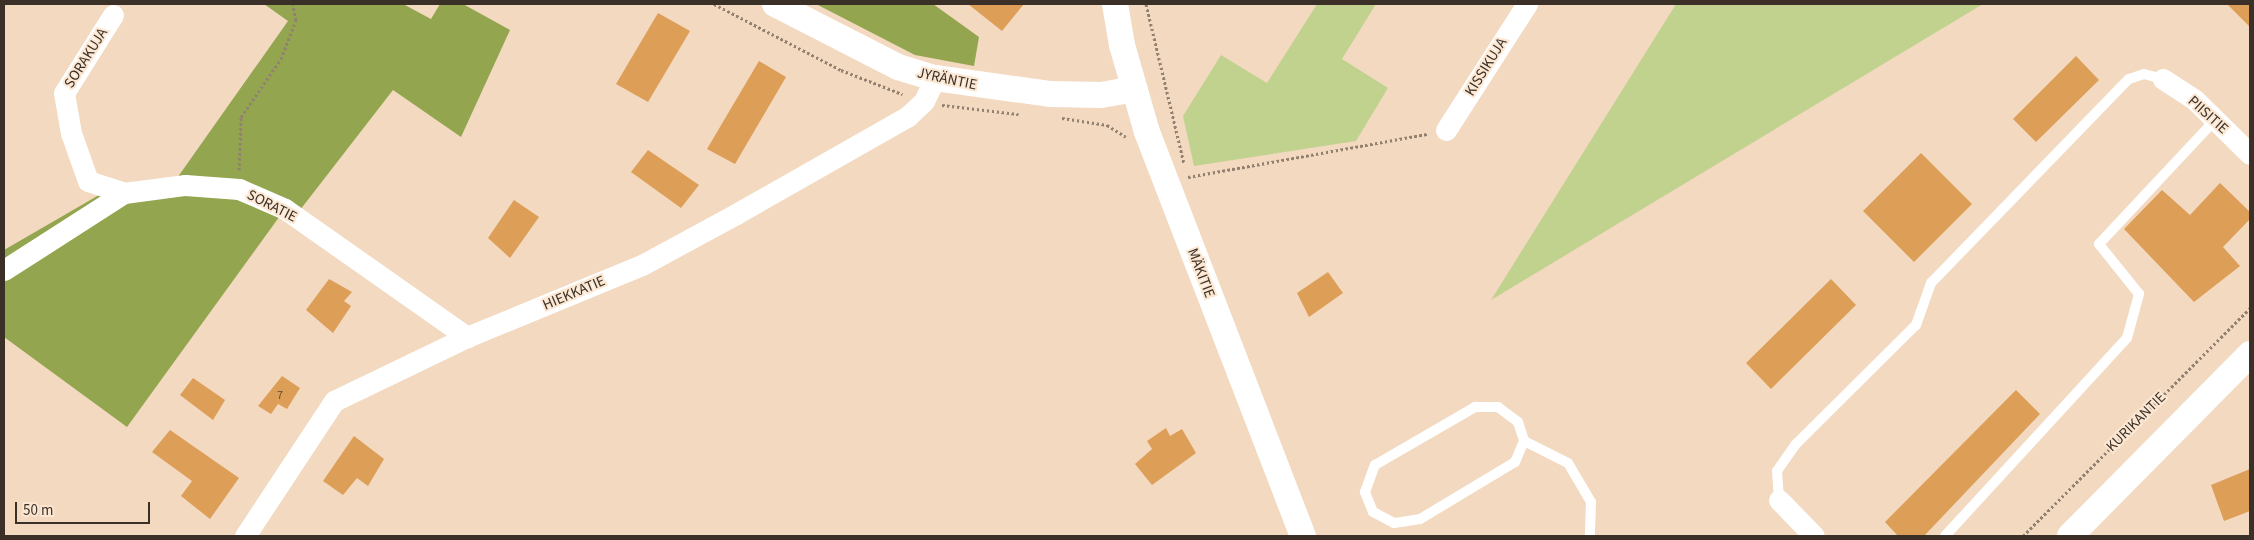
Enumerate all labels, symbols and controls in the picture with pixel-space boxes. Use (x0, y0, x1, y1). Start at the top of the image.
street label: SORAKUJA (61, 25, 111, 91)
street label: KISSIKUJA (1461, 35, 1511, 99)
street label: JYRÄNTIE (916, 64, 978, 94)
street label: PIISITIE (2184, 92, 2232, 138)
street label: SORATIE (244, 186, 300, 226)
street label: MÄKITIE (1183, 246, 1219, 300)
street label: HIEKKATIE (540, 272, 608, 314)
street label: KURIKANTIE (2102, 388, 2170, 456)
house number: 7 (277, 389, 283, 403)
scale bar (18, 492, 152, 524)
text: 50 m (23, 500, 53, 521)

